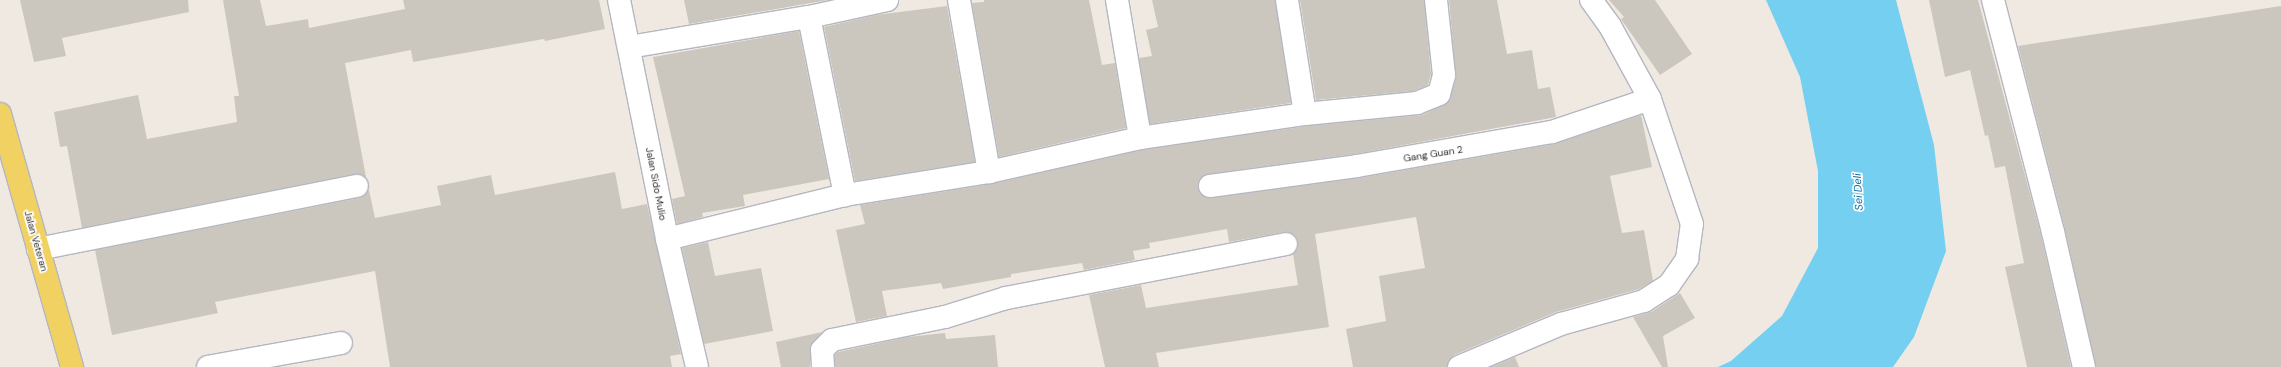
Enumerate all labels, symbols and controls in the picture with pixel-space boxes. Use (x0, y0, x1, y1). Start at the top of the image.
street label: Gang Guan 2 (1402, 143, 1464, 165)
street label: Jalan Sido Mulio (643, 146, 669, 222)
water label: Sei Deli (1850, 173, 1866, 211)
street label: Jalan Veteran (22, 209, 50, 273)

